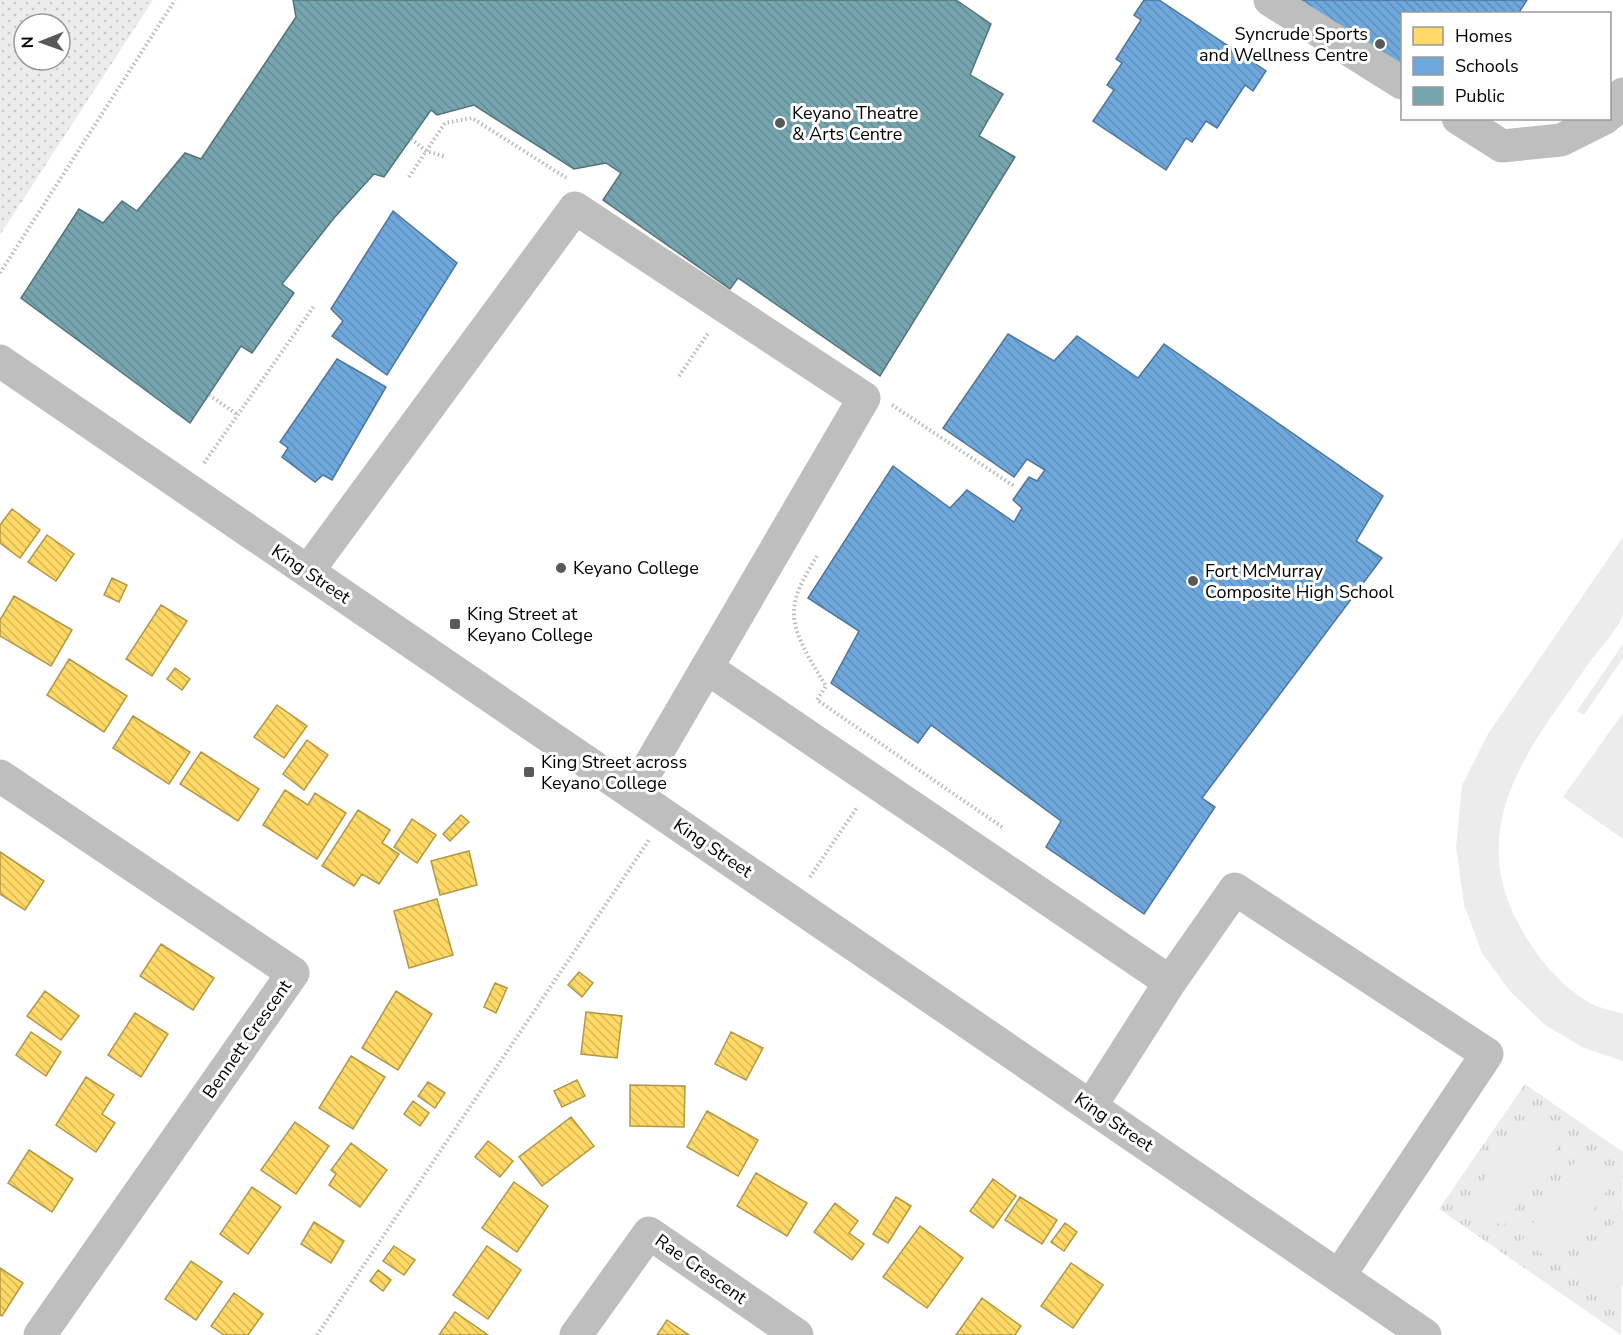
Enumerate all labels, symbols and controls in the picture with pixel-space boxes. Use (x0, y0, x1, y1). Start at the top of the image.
north arrow (12, 12, 72, 72)
legend (1401, 12, 1611, 120)
place label: Syncrude Sports and Wellness Centre (1199, 22, 1368, 67)
text: Homes (1455, 24, 1512, 48)
text: N (17, 36, 39, 48)
marker: Syncrude Sports and Wellness Centre (1373, 37, 1387, 51)
text: Schools (1455, 54, 1519, 78)
text: Public (1455, 84, 1505, 108)
place label: Keyano Theatre & Arts Centre (792, 101, 918, 146)
marker: Keyano Theatre & Arts Centre (773, 116, 787, 130)
street label: King Street (267, 539, 356, 609)
place label: Keyano College (573, 556, 699, 580)
place label: Fort McMurray Composite High School (1205, 559, 1395, 604)
marker: Keyano College (554, 561, 568, 575)
marker: Fort McMurray Composite High School (1186, 574, 1200, 588)
place label: King Street at Keyano College (467, 602, 593, 647)
marker: King Street at Keyano College (448, 617, 462, 631)
place label: King Street across Keyano College (541, 750, 687, 795)
marker: King Street across Keyano College (522, 765, 536, 779)
street label: King Street (669, 813, 758, 883)
street label: Bennett Crescent (197, 974, 297, 1103)
street label: King Street (1070, 1087, 1159, 1157)
street label: Rae Crescent (650, 1229, 752, 1310)

